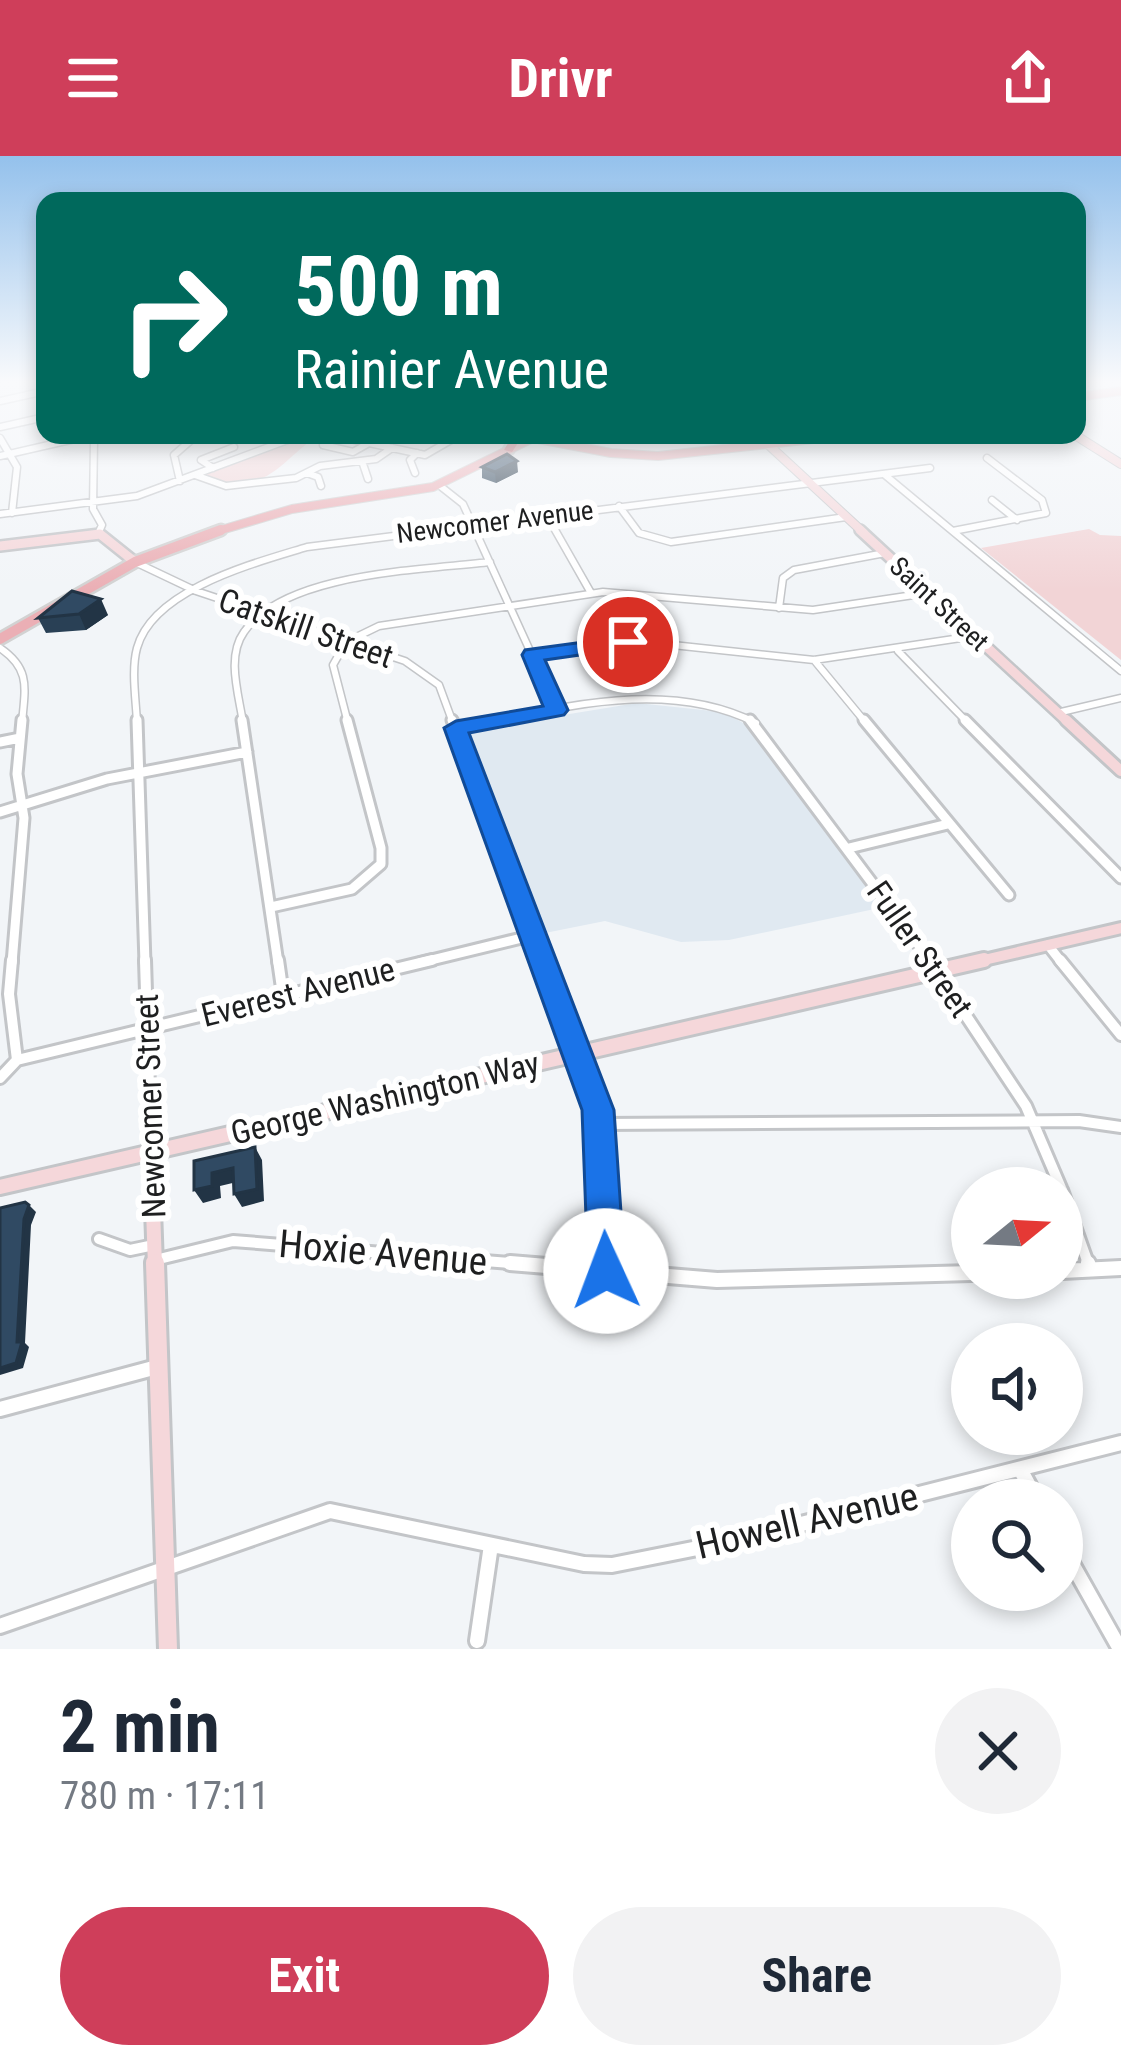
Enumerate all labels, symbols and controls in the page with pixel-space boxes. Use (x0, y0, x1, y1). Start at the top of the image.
icon: menu (60, 45, 126, 111)
icon: share (995, 45, 1061, 111)
text: Drivr (508, 47, 613, 110)
text: 500 m (294, 237, 503, 336)
icon: right (96, 240, 252, 396)
text: Rainier Avenue (294, 338, 609, 401)
street label: Newcomer Avenue (395, 494, 595, 550)
street label: Saint Street (883, 550, 995, 658)
street label: Catskill Street (214, 580, 398, 676)
pin (577, 591, 679, 693)
icon: arrive (595, 609, 661, 675)
street label: Fuller Street (859, 873, 981, 1025)
street label: Everest Avenue (197, 949, 399, 1035)
street label: Newcomer Street (127, 993, 173, 1219)
street label: George Washington Way (227, 1043, 543, 1152)
north arrow (951, 1167, 1083, 1299)
map controls (951, 1167, 1083, 1611)
position arrow (543, 1208, 669, 1334)
street label: Hoxie Avenue (277, 1221, 489, 1285)
button: sound (951, 1323, 1083, 1455)
street label: Howell Avenue (691, 1473, 923, 1569)
button: search (951, 1479, 1083, 1611)
text: 2 min (60, 1685, 220, 1770)
button: close (935, 1688, 1061, 1814)
text: 780 m · 17:11 (60, 1773, 270, 1819)
button: Exit (60, 1907, 549, 2045)
button: Share (573, 1907, 1061, 2045)

